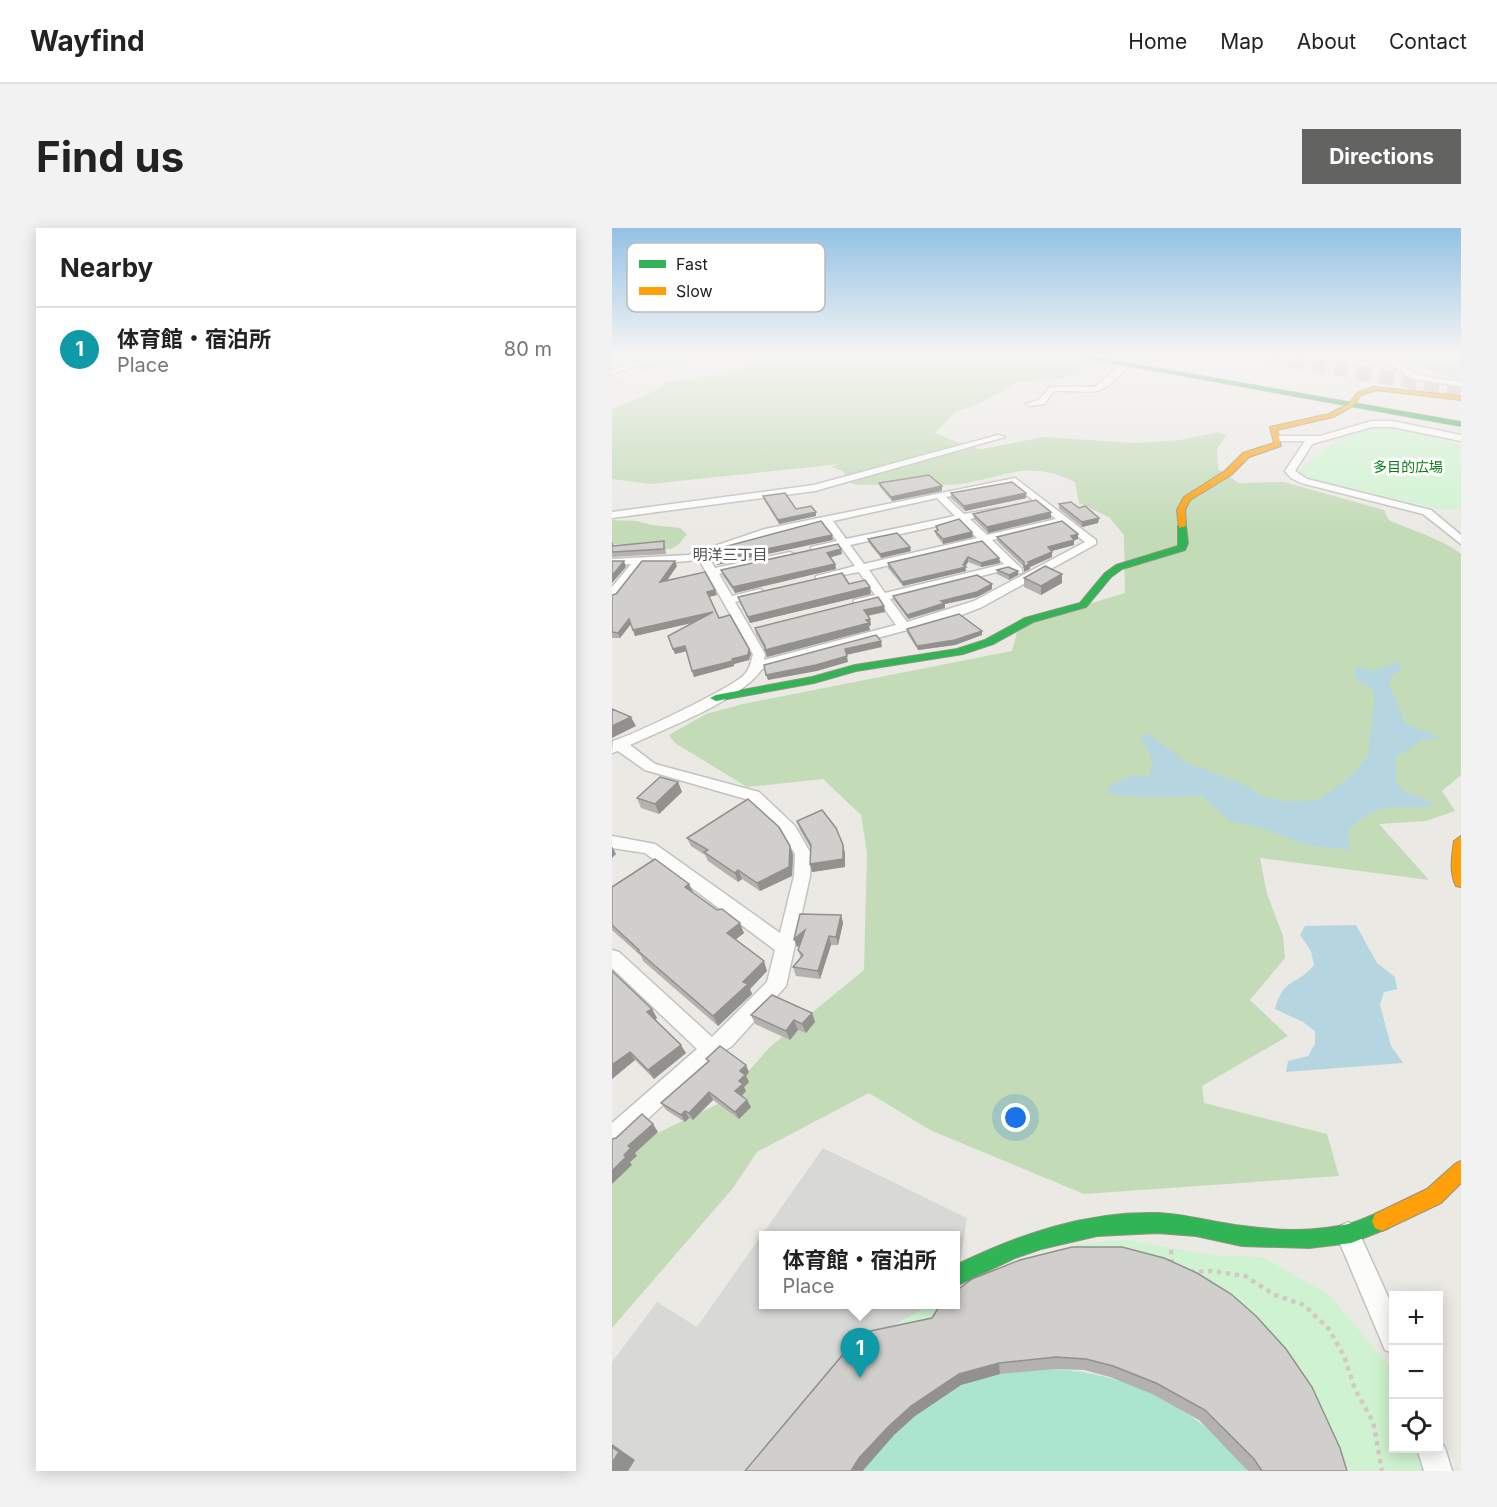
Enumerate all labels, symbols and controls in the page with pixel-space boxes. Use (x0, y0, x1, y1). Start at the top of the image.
text: Wayfind (30, 24, 145, 58)
text: Home (1128, 29, 1187, 54)
text: Map (1220, 29, 1264, 54)
text: About (1297, 29, 1356, 54)
text: Contact (1389, 29, 1467, 54)
button: Directions (1302, 129, 1461, 184)
text: Find us (36, 131, 184, 182)
legend (627, 243, 825, 312)
text: Nearby (60, 252, 153, 283)
text: Fast (676, 254, 708, 274)
text: Slow (676, 281, 713, 301)
text: 体育館・宿泊所 (117, 326, 271, 352)
text: 1 (75, 337, 84, 361)
text: 80 m (504, 337, 552, 361)
text: Place (117, 353, 169, 377)
park label: 多目的広場 (1373, 458, 1443, 475)
district label: 明洋三丁目 (692, 545, 768, 564)
your location (1001, 1103, 1030, 1132)
popup (759, 1231, 960, 1309)
text: 体育館・宿泊所 (782, 1247, 937, 1273)
text: Place (782, 1274, 834, 1298)
map controls (1389, 1291, 1443, 1453)
button: + (1389, 1291, 1443, 1345)
pin: 1 (840, 1328, 880, 1378)
button: − (1389, 1345, 1443, 1399)
button: locate (1389, 1399, 1443, 1453)

